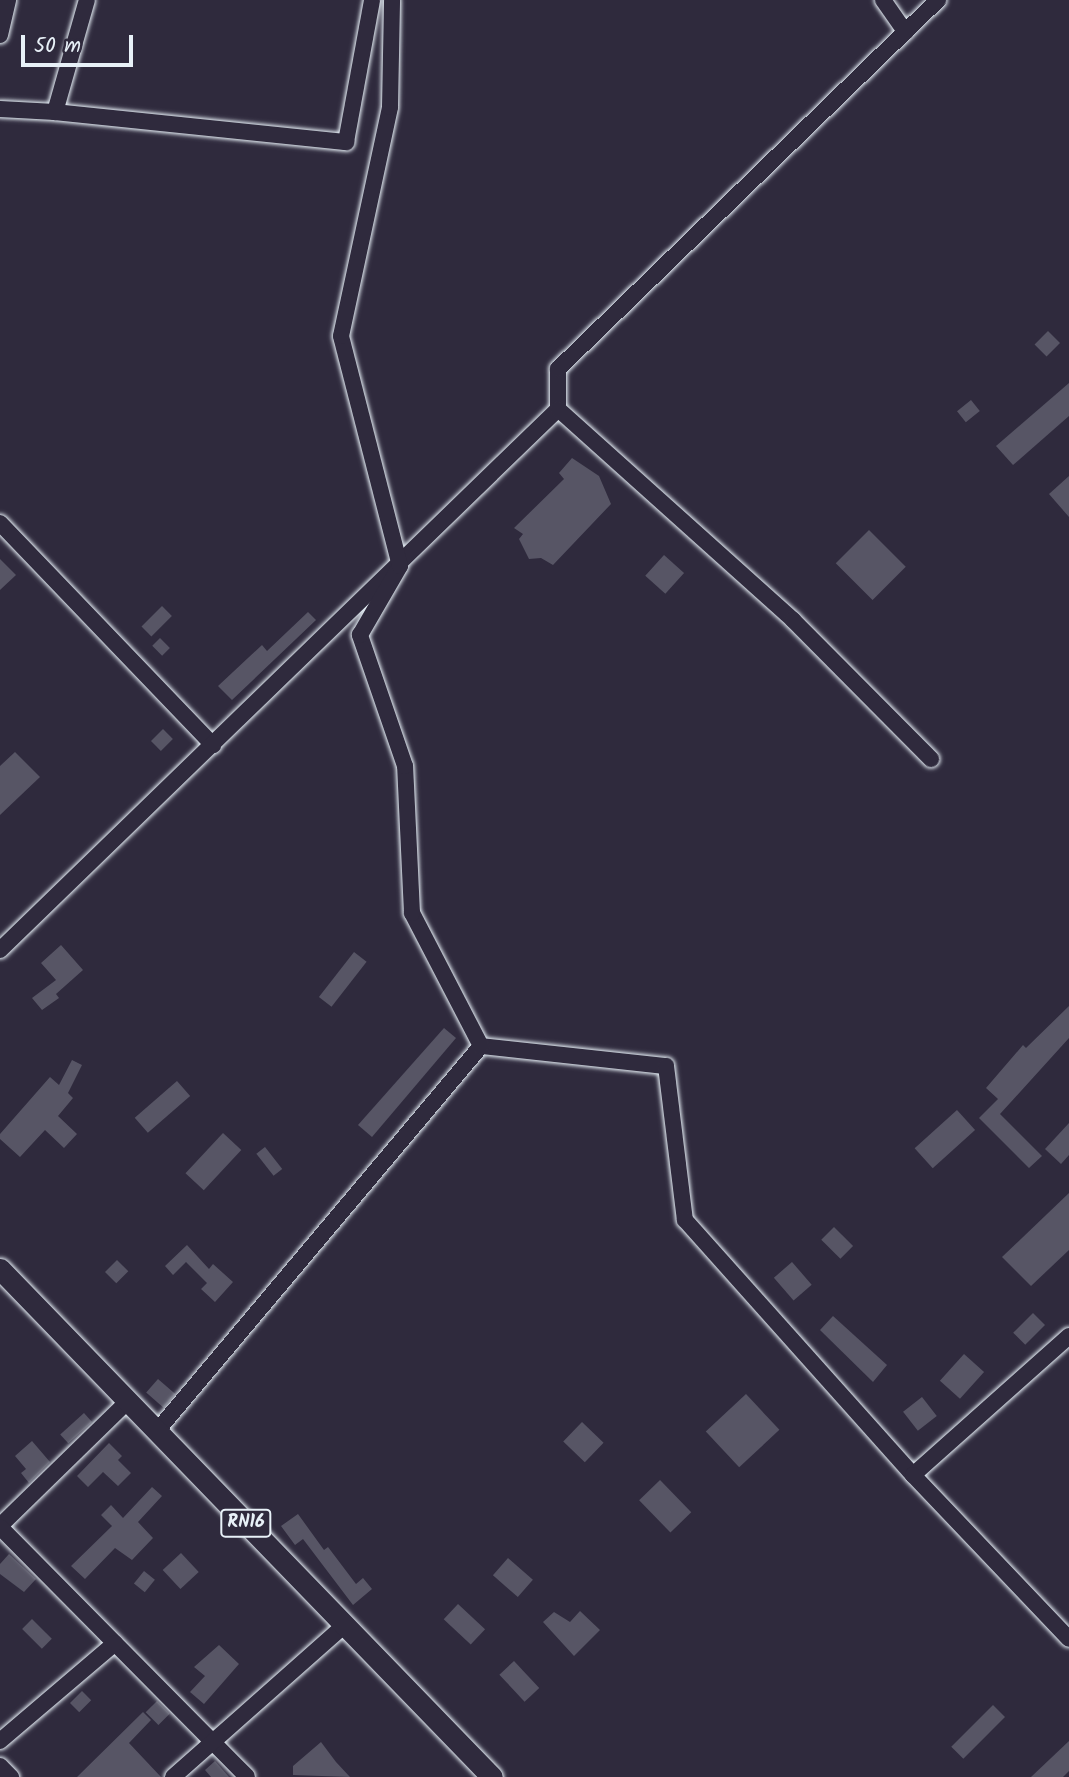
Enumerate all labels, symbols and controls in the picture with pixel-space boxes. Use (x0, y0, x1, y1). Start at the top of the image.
scale bar (24, 21, 136, 65)
text: 50 m (34, 30, 81, 63)
road number: RN16 (220, 1508, 272, 1538)

